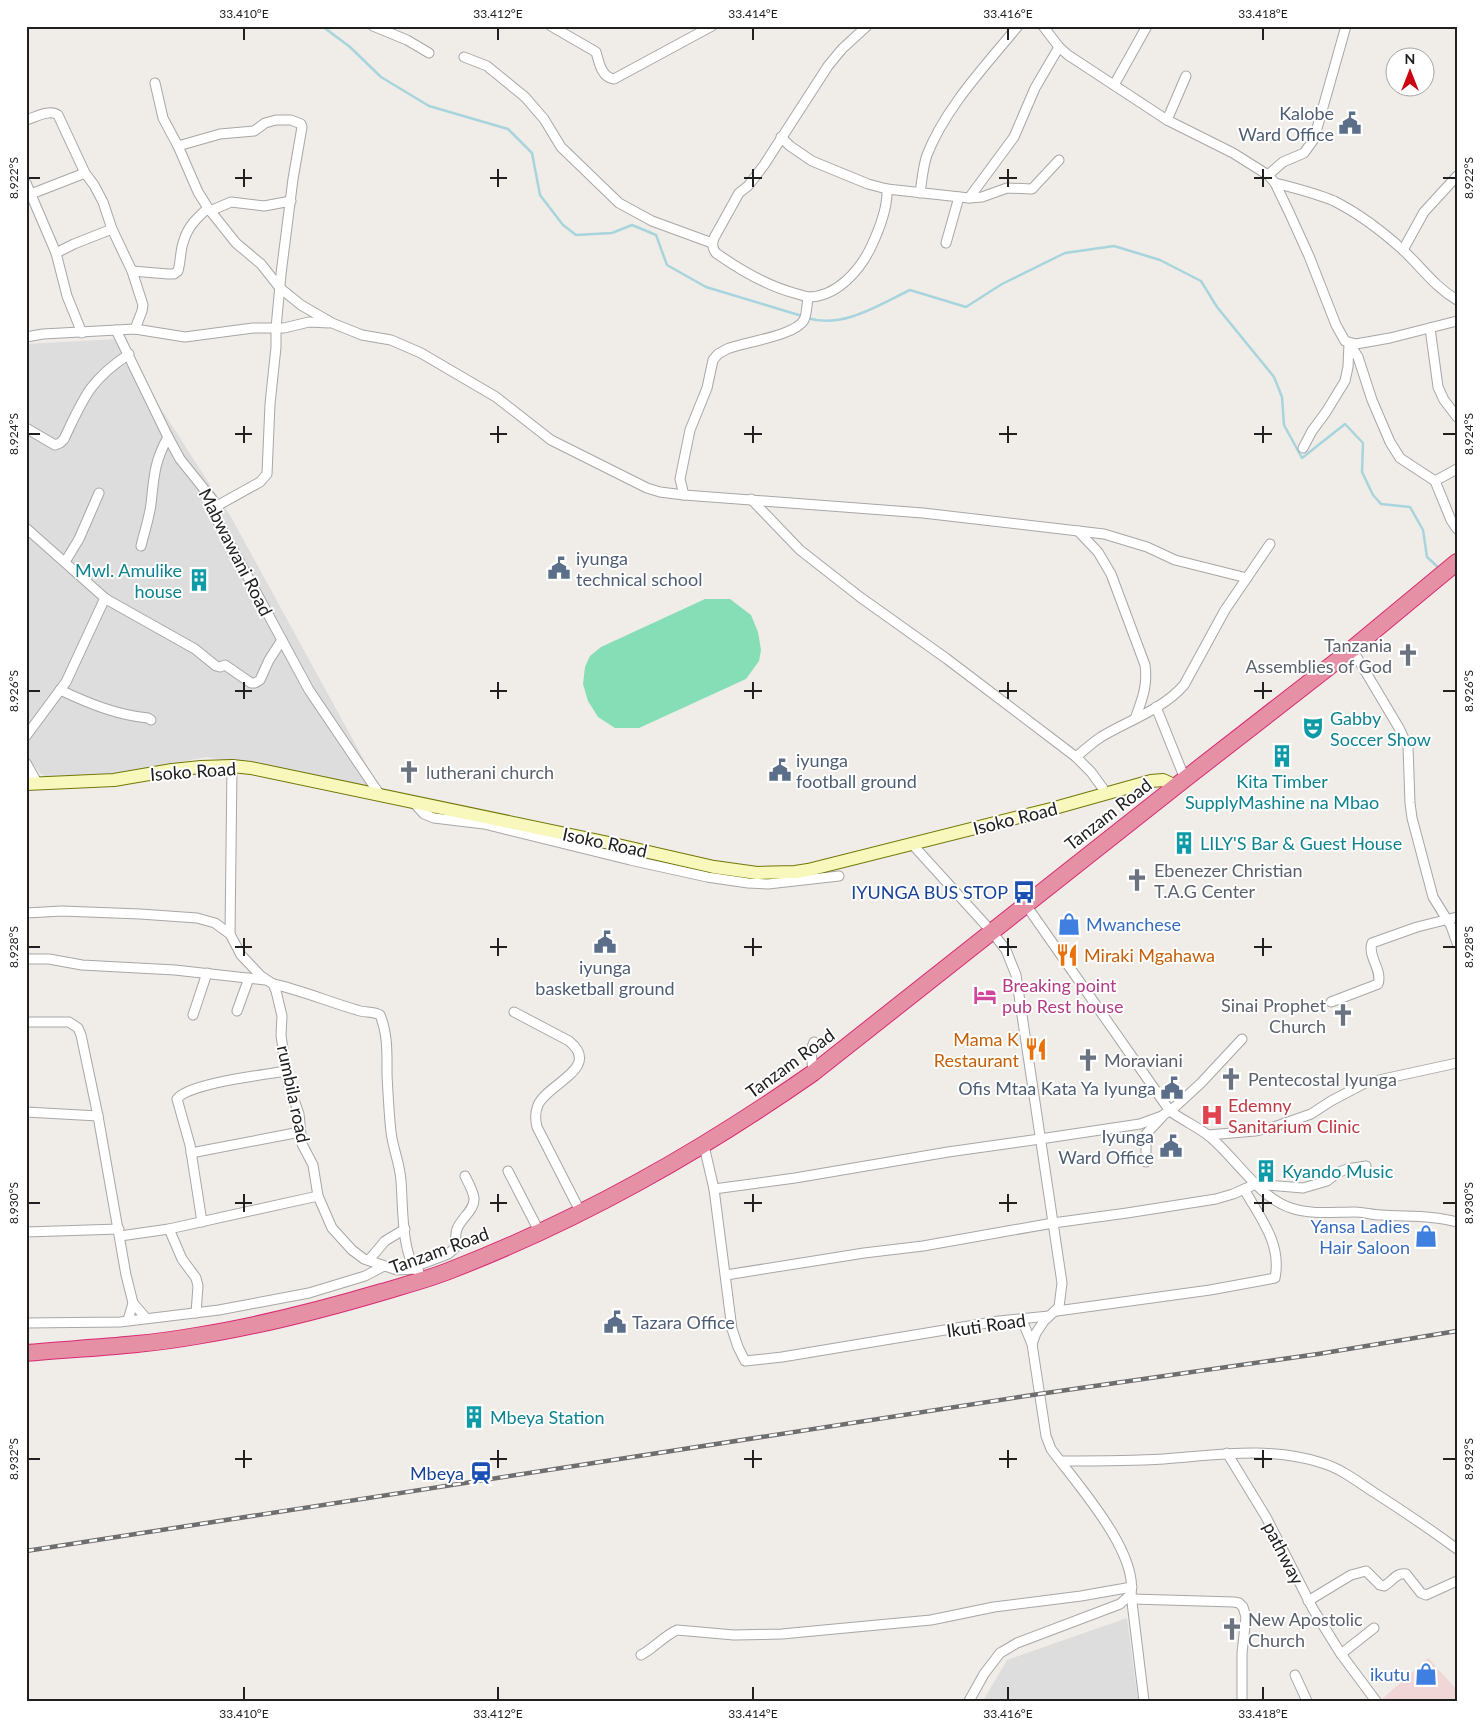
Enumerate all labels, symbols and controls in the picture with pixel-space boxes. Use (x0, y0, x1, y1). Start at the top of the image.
text: 33.410°E (219, 6, 269, 21)
text: 33.412°E (473, 6, 523, 21)
text: 33.414°E (728, 6, 778, 21)
text: 33.416°E (983, 6, 1033, 21)
text: 33.418°E (1238, 6, 1288, 21)
north arrow (1386, 48, 1436, 98)
text: N (1405, 50, 1415, 67)
place label: Kalobe Ward Office (1238, 102, 1334, 145)
public building icon: Kalobe Ward Office (1337, 110, 1363, 136)
text: 8.922°S (6, 157, 21, 199)
text: 8.922°S (1461, 157, 1476, 199)
text: 8.924°S (6, 413, 21, 455)
text: 8.924°S (1461, 413, 1476, 455)
street label: Mabwawani Road (194, 485, 278, 619)
place label: iyunga technical school (576, 547, 702, 590)
public building icon: iyunga technical school (546, 555, 572, 581)
place label: Mwl. Amulike house (75, 559, 182, 602)
building icon: Mwl. Amulike house (186, 567, 212, 593)
place label: Tanzania Assemblies of God (1245, 634, 1392, 677)
church icon: Tanzania Assemblies of God (1395, 642, 1421, 668)
text: 8.926°S (6, 670, 21, 712)
text: 8.926°S (1461, 670, 1476, 712)
place label: Gabby Soccer Show (1330, 707, 1431, 750)
theatre icon: Gabby Soccer Show (1300, 715, 1326, 741)
building icon: Kita Timber SupplyMashine na Mbao (1269, 743, 1295, 769)
place label: iyunga football ground (796, 749, 917, 792)
street label: Isoko Road (149, 757, 237, 785)
public building icon: iyunga football ground (767, 757, 793, 783)
church icon: lutherani church (396, 759, 422, 785)
place label: lutherani church (426, 761, 554, 783)
place label: Kita Timber SupplyMashine na Mbao (1185, 770, 1379, 813)
street label: Tanzam Road (1060, 773, 1156, 855)
street label: Isoko Road (971, 797, 1059, 839)
street label: Isoko Road (561, 822, 649, 862)
building icon: LILY'S Bar & Guest House (1171, 830, 1197, 856)
place label: LILY'S Bar & Guest House (1200, 832, 1402, 854)
place label: Ebenezer Christian T.A.G Center (1154, 859, 1303, 902)
church icon: Ebenezer Christian T.A.G Center (1124, 867, 1150, 893)
bus stop icon: IYUNGA BUS STOP (1011, 879, 1037, 905)
place label: IYUNGA BUS STOP (851, 881, 1008, 903)
shop icon: Mwanchese (1056, 911, 1082, 937)
place label: Mwanchese (1086, 913, 1181, 935)
text: 8.928°S (6, 926, 21, 968)
text: 8.928°S (1461, 926, 1476, 968)
public building icon: iyunga basketball ground (592, 929, 618, 955)
restaurant icon: Miraki Mgahawa (1054, 942, 1080, 968)
place label: Miraki Mgahawa (1084, 944, 1215, 966)
place label: iyunga basketball ground (535, 956, 675, 999)
place label: Breaking point pub Rest house (1002, 974, 1123, 1017)
hotel icon: Breaking point pub Rest house (972, 982, 998, 1008)
place label: Sinai Prophet Church (1221, 994, 1327, 1037)
church icon: Sinai Prophet Church (1330, 1002, 1356, 1028)
street label: Tanzam Road (741, 1024, 839, 1102)
place label: Mama K Restaurant (934, 1028, 1020, 1071)
restaurant icon: Mama K Restaurant (1023, 1036, 1049, 1062)
street label: rumbila road (273, 1043, 315, 1145)
church icon: Moraviani (1075, 1047, 1101, 1073)
place label: Moraviani (1104, 1049, 1183, 1071)
church icon: Pentecostal Iyunga (1218, 1066, 1244, 1092)
place label: Pentecostal Iyunga (1248, 1068, 1397, 1090)
public building icon: Ofis Mtaa Kata Ya Iyunga (1159, 1075, 1185, 1101)
place label: Ofis Mtaa Kata Ya Iyunga (958, 1077, 1156, 1099)
place label: Edemny Sanitarium Clinic (1228, 1094, 1361, 1137)
hospital icon: Edemny Sanitarium Clinic (1199, 1102, 1225, 1128)
place label: Iyunga Ward Office (1058, 1125, 1154, 1168)
public building icon: Iyunga Ward Office (1158, 1133, 1184, 1159)
building icon: Kyando Music (1253, 1158, 1279, 1184)
place label: Kyando Music (1282, 1160, 1394, 1182)
text: 8.930°S (6, 1182, 21, 1224)
text: 8.930°S (1461, 1182, 1476, 1224)
place label: Yansa Ladies Hair Saloon (1311, 1215, 1410, 1258)
street label: Tanzam Road (386, 1222, 492, 1278)
shop icon: Yansa Ladies Hair Saloon (1413, 1223, 1439, 1249)
public building icon: Tazara Office (602, 1309, 628, 1335)
street label: Ikuti Road (945, 1309, 1027, 1341)
place label: Tazara Office (632, 1311, 735, 1333)
building icon: Mbeya Station (461, 1404, 487, 1430)
place label: Mbeya Station (490, 1406, 605, 1428)
text: 8.932°S (6, 1438, 21, 1480)
text: 8.932°S (1461, 1438, 1476, 1480)
station icon: Mbeya (468, 1460, 494, 1486)
place label: Mbeya (410, 1462, 464, 1484)
street label: pathway (1259, 1518, 1309, 1589)
place label: New Apostolic Church (1248, 1608, 1363, 1651)
church icon: New Apostolic Church (1219, 1616, 1245, 1642)
shop icon: ikutu (1413, 1661, 1439, 1687)
place label: ikutu (1370, 1663, 1410, 1685)
text: 33.410°E (219, 1706, 269, 1721)
text: 33.412°E (473, 1706, 523, 1721)
text: 33.414°E (728, 1706, 778, 1721)
text: 33.416°E (983, 1706, 1033, 1721)
text: 33.418°E (1238, 1706, 1288, 1721)

